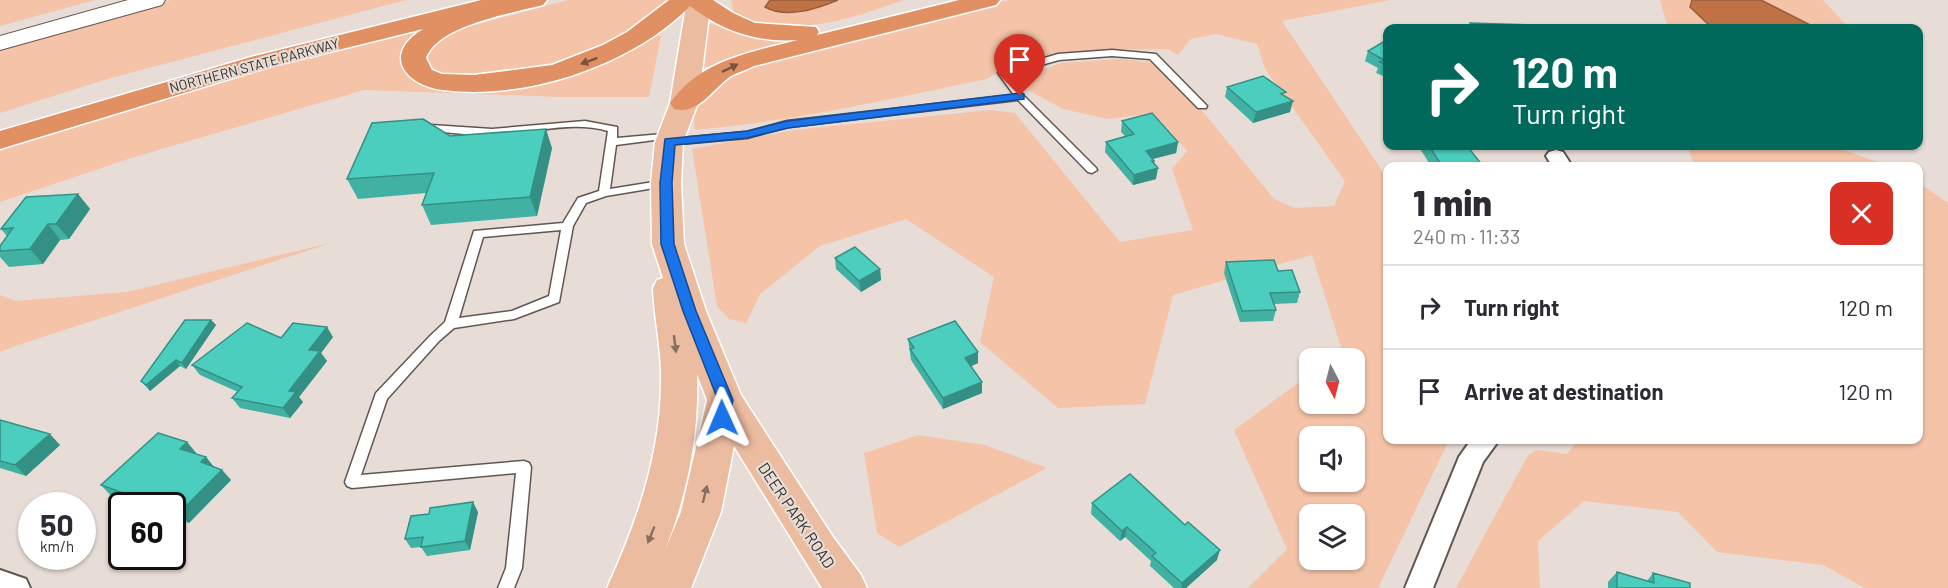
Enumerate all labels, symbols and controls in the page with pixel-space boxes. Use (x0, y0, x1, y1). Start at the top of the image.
street label: NORTHERN STATE PARKWAY (167, 34, 341, 96)
pin (994, 34, 1045, 96)
icon: arrive (1003, 43, 1036, 76)
text: 120 m (1512, 46, 1618, 96)
icon: right (1413, 48, 1491, 126)
one-way arrow (580, 56, 598, 66)
one-way arrow (721, 63, 739, 73)
text: Turn right (1512, 97, 1626, 129)
text: 1 min (1413, 180, 1492, 223)
button: close (1830, 182, 1893, 245)
text: 240 m · 11:33 (1413, 224, 1520, 248)
icon: right (1413, 291, 1446, 324)
text: Turn right (1464, 294, 1559, 320)
text: 120 m (1838, 294, 1893, 320)
one-way arrow (670, 335, 680, 354)
north arrow (1299, 348, 1365, 414)
map controls (1299, 348, 1365, 570)
icon: arrive (1413, 375, 1446, 408)
text: Arrive at destination (1464, 378, 1663, 404)
text: 120 m (1838, 378, 1893, 404)
position arrow (690, 386, 754, 450)
button: sound (1299, 426, 1365, 492)
street label: DEER PARK ROAD (755, 459, 839, 571)
one-way arrow (700, 485, 710, 503)
speed limit sign: 60 (108, 492, 186, 570)
button: layers (1299, 504, 1365, 570)
text: 50 (40, 506, 74, 542)
one-way arrow (646, 526, 655, 544)
text: km/h (40, 537, 74, 555)

